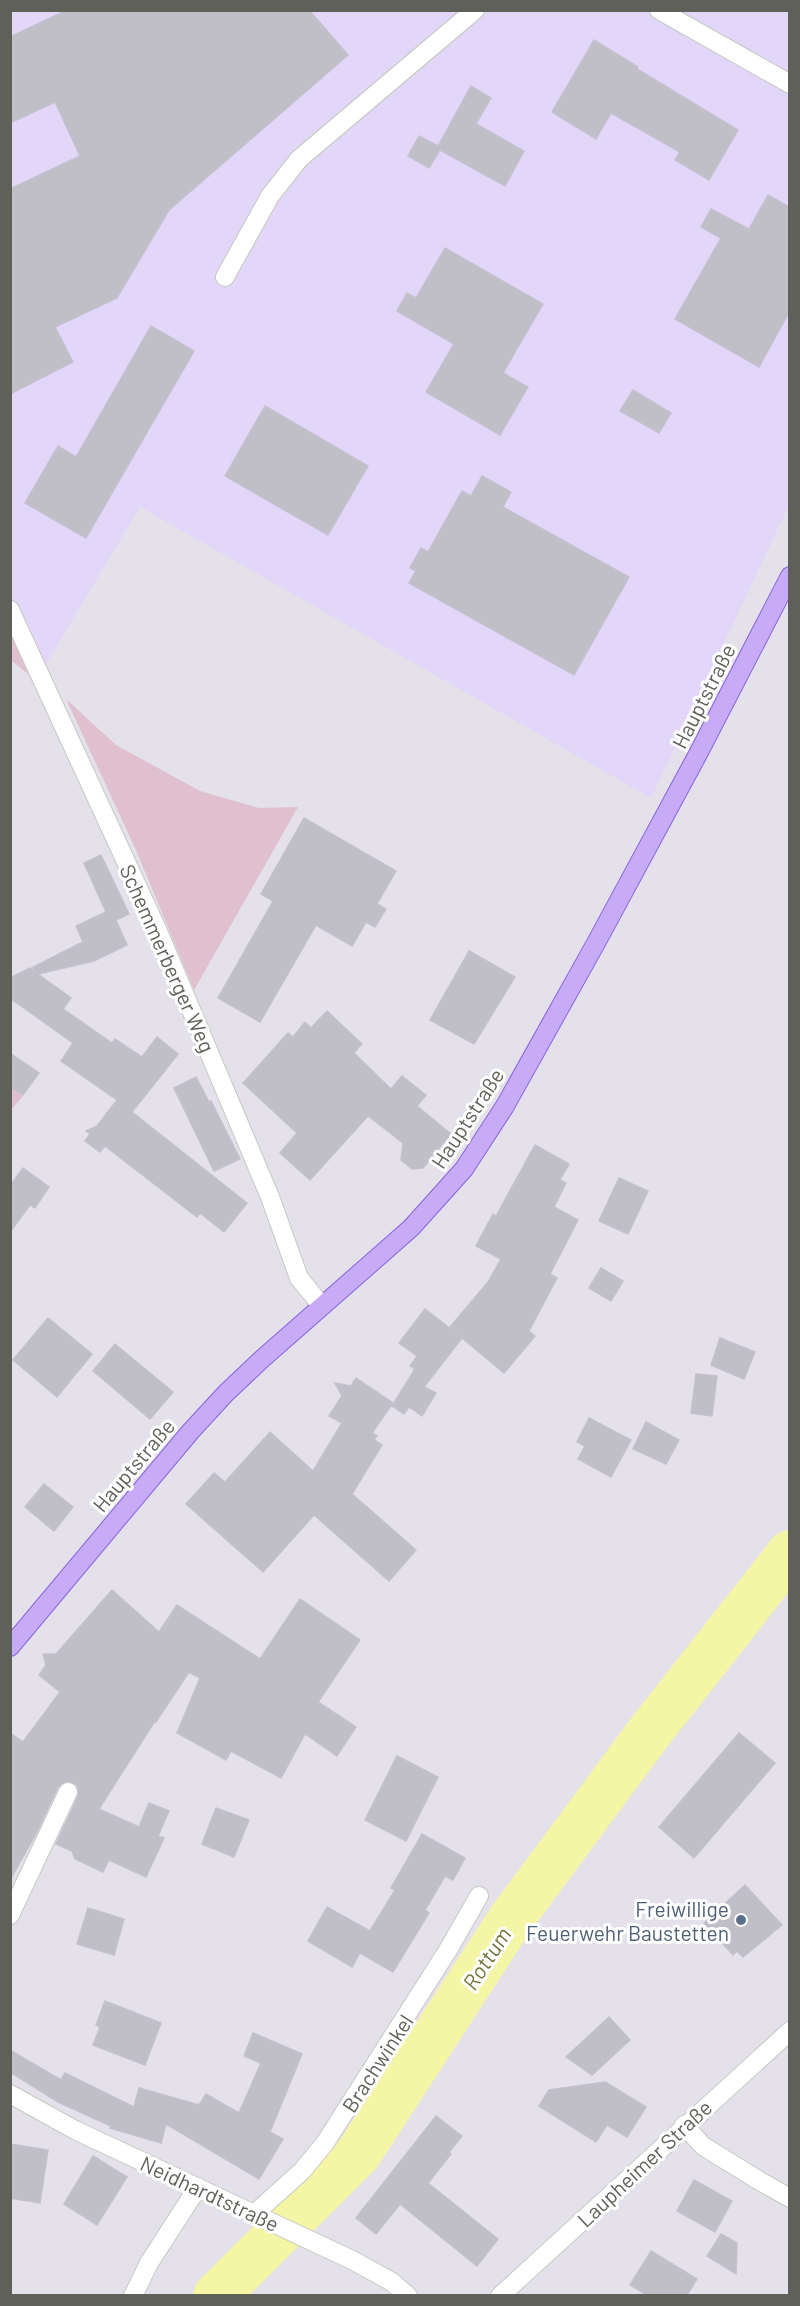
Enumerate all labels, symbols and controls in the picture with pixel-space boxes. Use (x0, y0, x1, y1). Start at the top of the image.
street label: Hauptstraße (666, 640, 740, 752)
street label: Schemmerberger Weg (115, 860, 221, 1056)
street label: Hauptstraße (425, 1063, 509, 1173)
street label: Hauptstraße (87, 1413, 179, 1517)
place label: Freiwillige Feuerwehr Baustetten (526, 1896, 729, 1945)
marker: Freiwillige Feuerwehr Baustetten (734, 1913, 748, 1927)
water label: Rottum (456, 1922, 516, 1994)
street label: Brachwinkel (336, 2009, 418, 2117)
street label: Laupheimer Straße (572, 2094, 716, 2232)
street label: Neidhardtstraße (137, 2150, 283, 2236)

